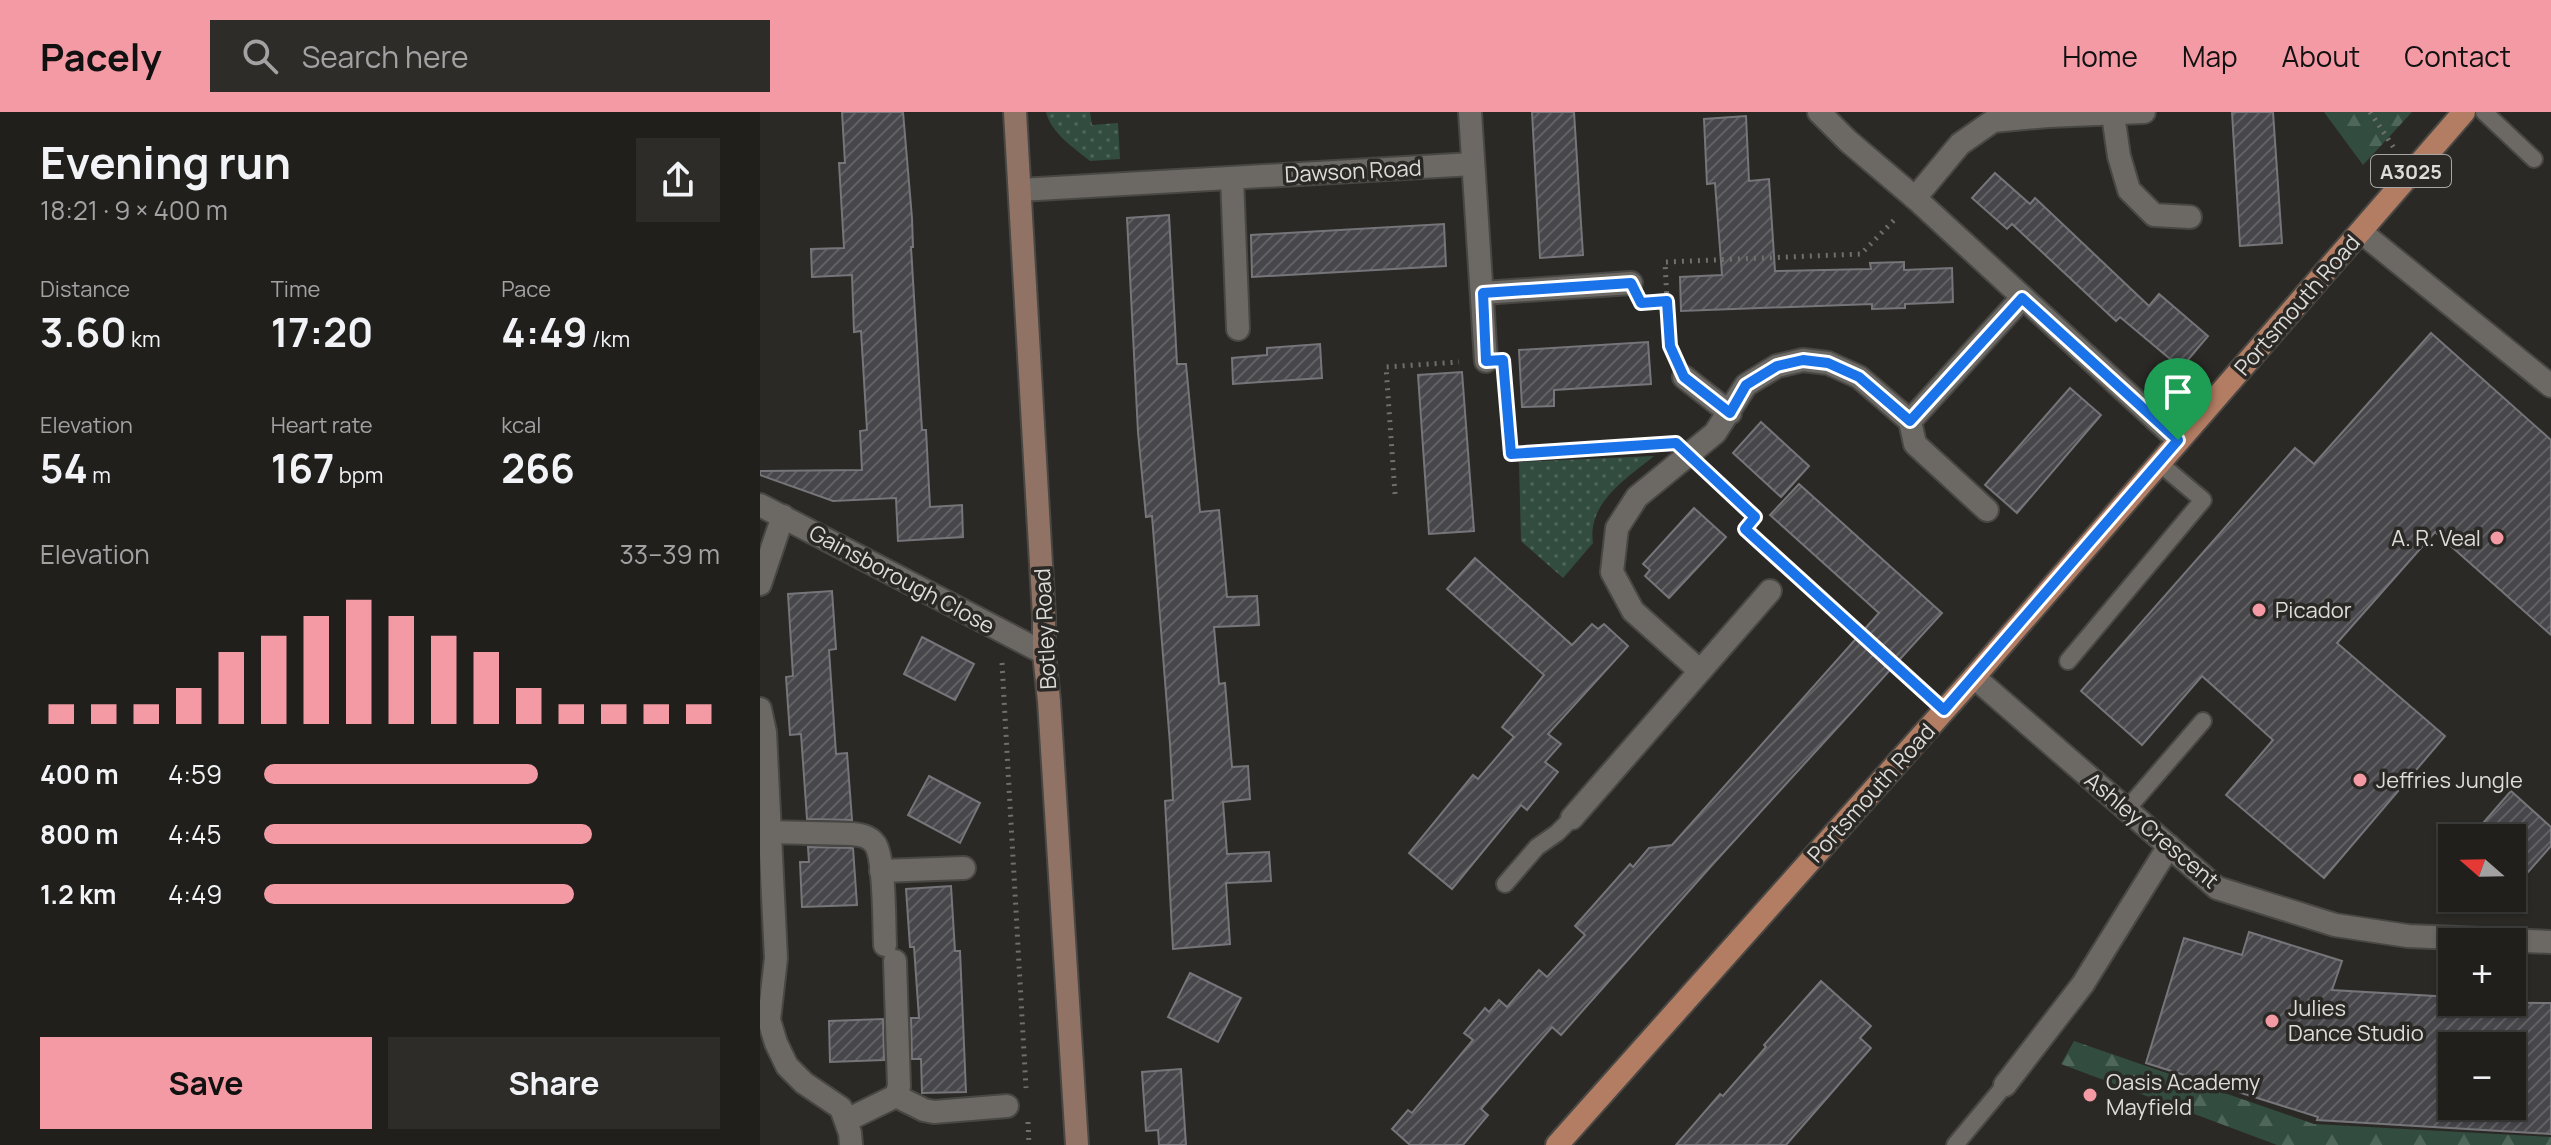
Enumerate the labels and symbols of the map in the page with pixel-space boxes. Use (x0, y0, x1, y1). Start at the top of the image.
street label: Dawson Road (1284, 152, 1422, 190)
road number: A3025 (2371, 155, 2451, 187)
street label: Portsmouth Road (2227, 228, 2367, 382)
pin (2144, 358, 2212, 440)
street label: Gainsborough Close (804, 517, 1000, 641)
place label: A. R. Veal (2391, 523, 2481, 553)
marker: A. R. Veal (2488, 529, 2506, 547)
street label: Botley Road (1027, 568, 1063, 690)
place label: Picador (2275, 595, 2352, 625)
marker: Picador (2250, 601, 2268, 619)
street label: Portsmouth Road (1800, 717, 1942, 869)
street label: Ashley Crescent (2079, 765, 2226, 895)
place label: Jeffries Jungle (2376, 765, 2523, 795)
marker: Jeffries Jungle (2351, 771, 2369, 789)
north arrow (2438, 824, 2526, 912)
place label: Julies Dance Studio (2288, 993, 2424, 1048)
marker: Julies Dance Studio (2263, 1012, 2281, 1030)
place label: Oasis Academy Mayfield (2106, 1067, 2261, 1122)
marker: Oasis Academy Mayfield (2081, 1086, 2099, 1104)

